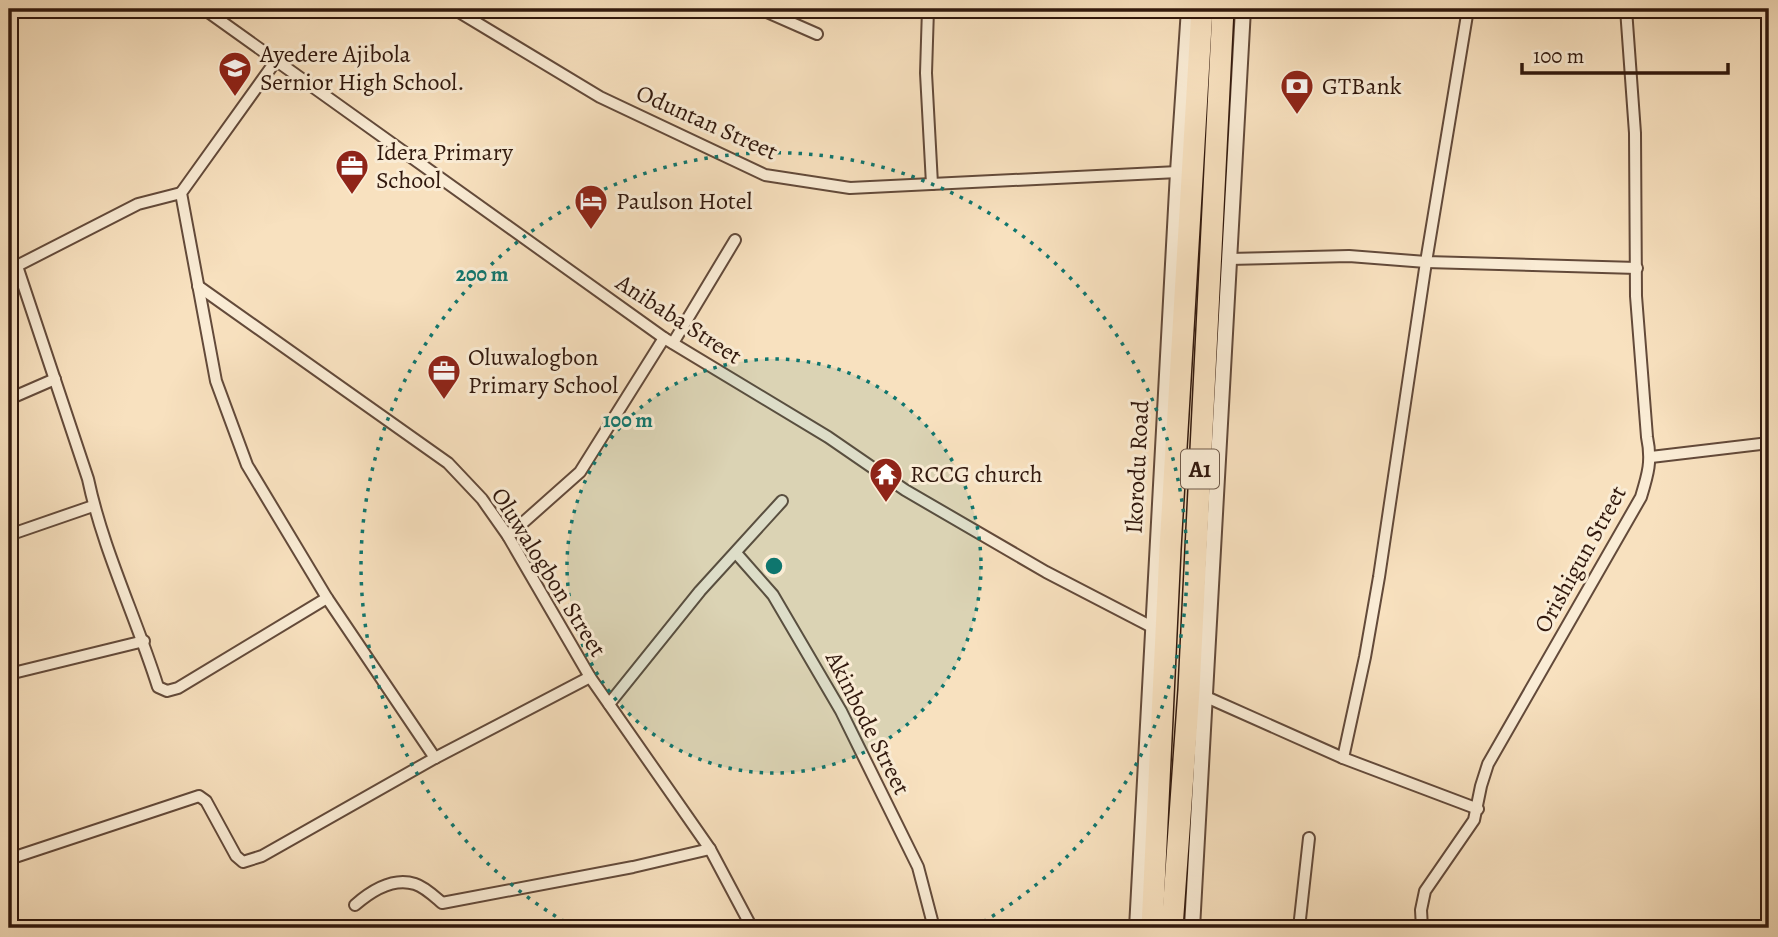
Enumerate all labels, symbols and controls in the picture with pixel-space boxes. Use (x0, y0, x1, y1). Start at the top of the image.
scale bar (1522, 32, 1729, 76)
place label: Ayedere Ajibola Sernior High School. (259, 38, 465, 98)
text: 100 m (1533, 42, 1584, 70)
school or university icon: Ayedere Ajibola Sernior High School. (216, 49, 254, 98)
bank icon: GTBank (1278, 67, 1316, 116)
place label: GTBank (1322, 70, 1402, 102)
street label: Oduntan Street (631, 77, 783, 167)
place label: Idera Primary School (376, 136, 513, 196)
office icon: Idera Primary School (333, 147, 371, 196)
hotel icon: Paulson Hotel (572, 182, 610, 231)
place label: Paulson Hotel (616, 185, 753, 217)
text: 200 m (456, 260, 509, 288)
street label: Anibaba Street (609, 266, 748, 372)
place label: Oluwalogbon Primary School (468, 341, 618, 401)
office icon: Oluwalogbon Primary School (425, 352, 463, 401)
street label: Ikorodu Road (1118, 399, 1156, 535)
text: 100 m (603, 406, 653, 434)
road number: A1 (1181, 449, 1219, 489)
temple icon: RCCG church (867, 455, 905, 504)
place label: RCCG church (910, 458, 1043, 490)
street label: Orishigun Street (1526, 480, 1634, 638)
street label: Oluwalogbon Street (484, 481, 614, 663)
centre of rings (762, 554, 786, 578)
street label: Akinbode Street (818, 645, 918, 800)

